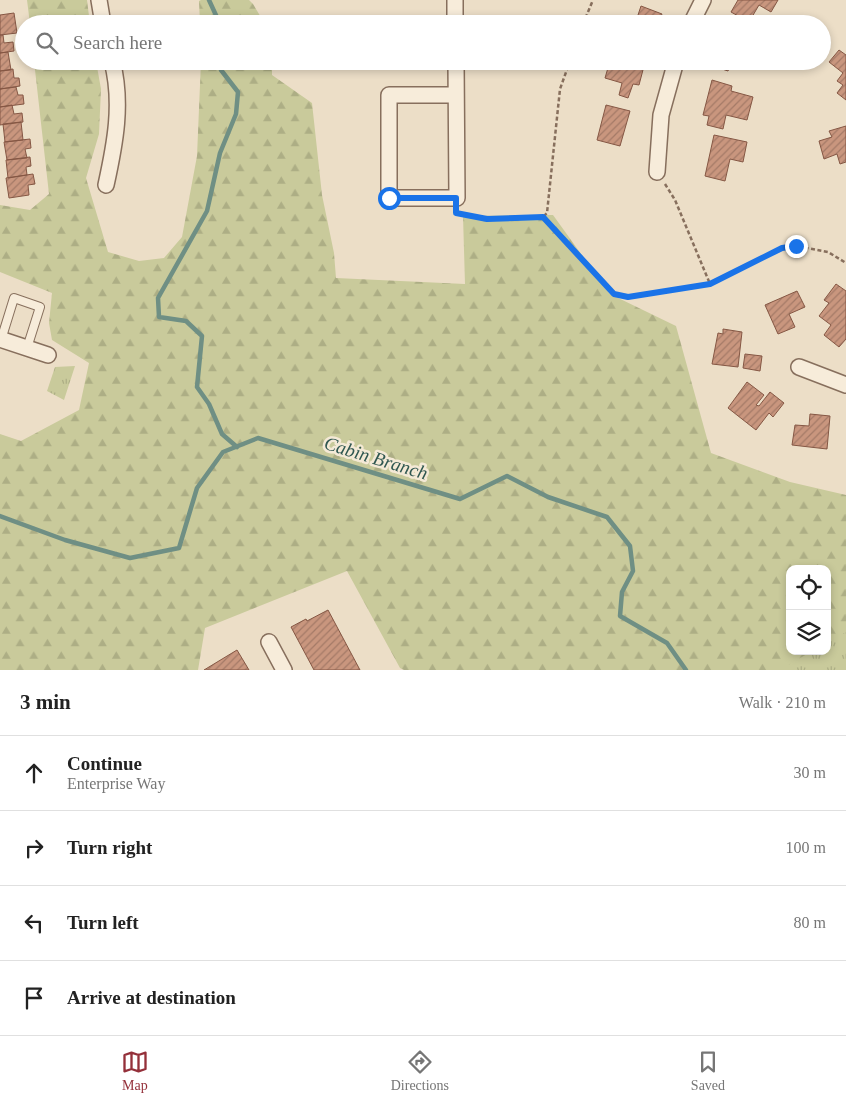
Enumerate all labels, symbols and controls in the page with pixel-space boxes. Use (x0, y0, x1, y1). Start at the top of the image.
search box (15, 15, 831, 70)
icon: search (33, 29, 61, 57)
text: Search here (73, 32, 162, 53)
route start (378, 187, 401, 210)
route end (785, 235, 808, 258)
water label: Cabin Branch (322, 432, 430, 484)
map controls (786, 565, 831, 655)
button: locate (786, 565, 831, 610)
button: layers (786, 610, 831, 655)
text: 3 min (20, 690, 71, 714)
text: Walk · 210 m (739, 694, 826, 711)
text: Continue (67, 753, 142, 774)
icon: ahead (20, 759, 48, 787)
text: 30 m (794, 764, 826, 781)
text: Enterprise Way (67, 775, 165, 792)
icon: right (20, 834, 48, 862)
text: Turn right (67, 837, 152, 858)
text: 100 m (786, 839, 826, 856)
icon: left (20, 909, 48, 937)
text: Turn left (67, 912, 139, 933)
text: 80 m (794, 914, 826, 931)
icon: arrive (20, 984, 48, 1012)
text: Arrive at destination (67, 987, 236, 1008)
tab: Map (121, 1048, 149, 1094)
tab: Directions (391, 1048, 449, 1094)
tab: Saved (691, 1048, 725, 1094)

